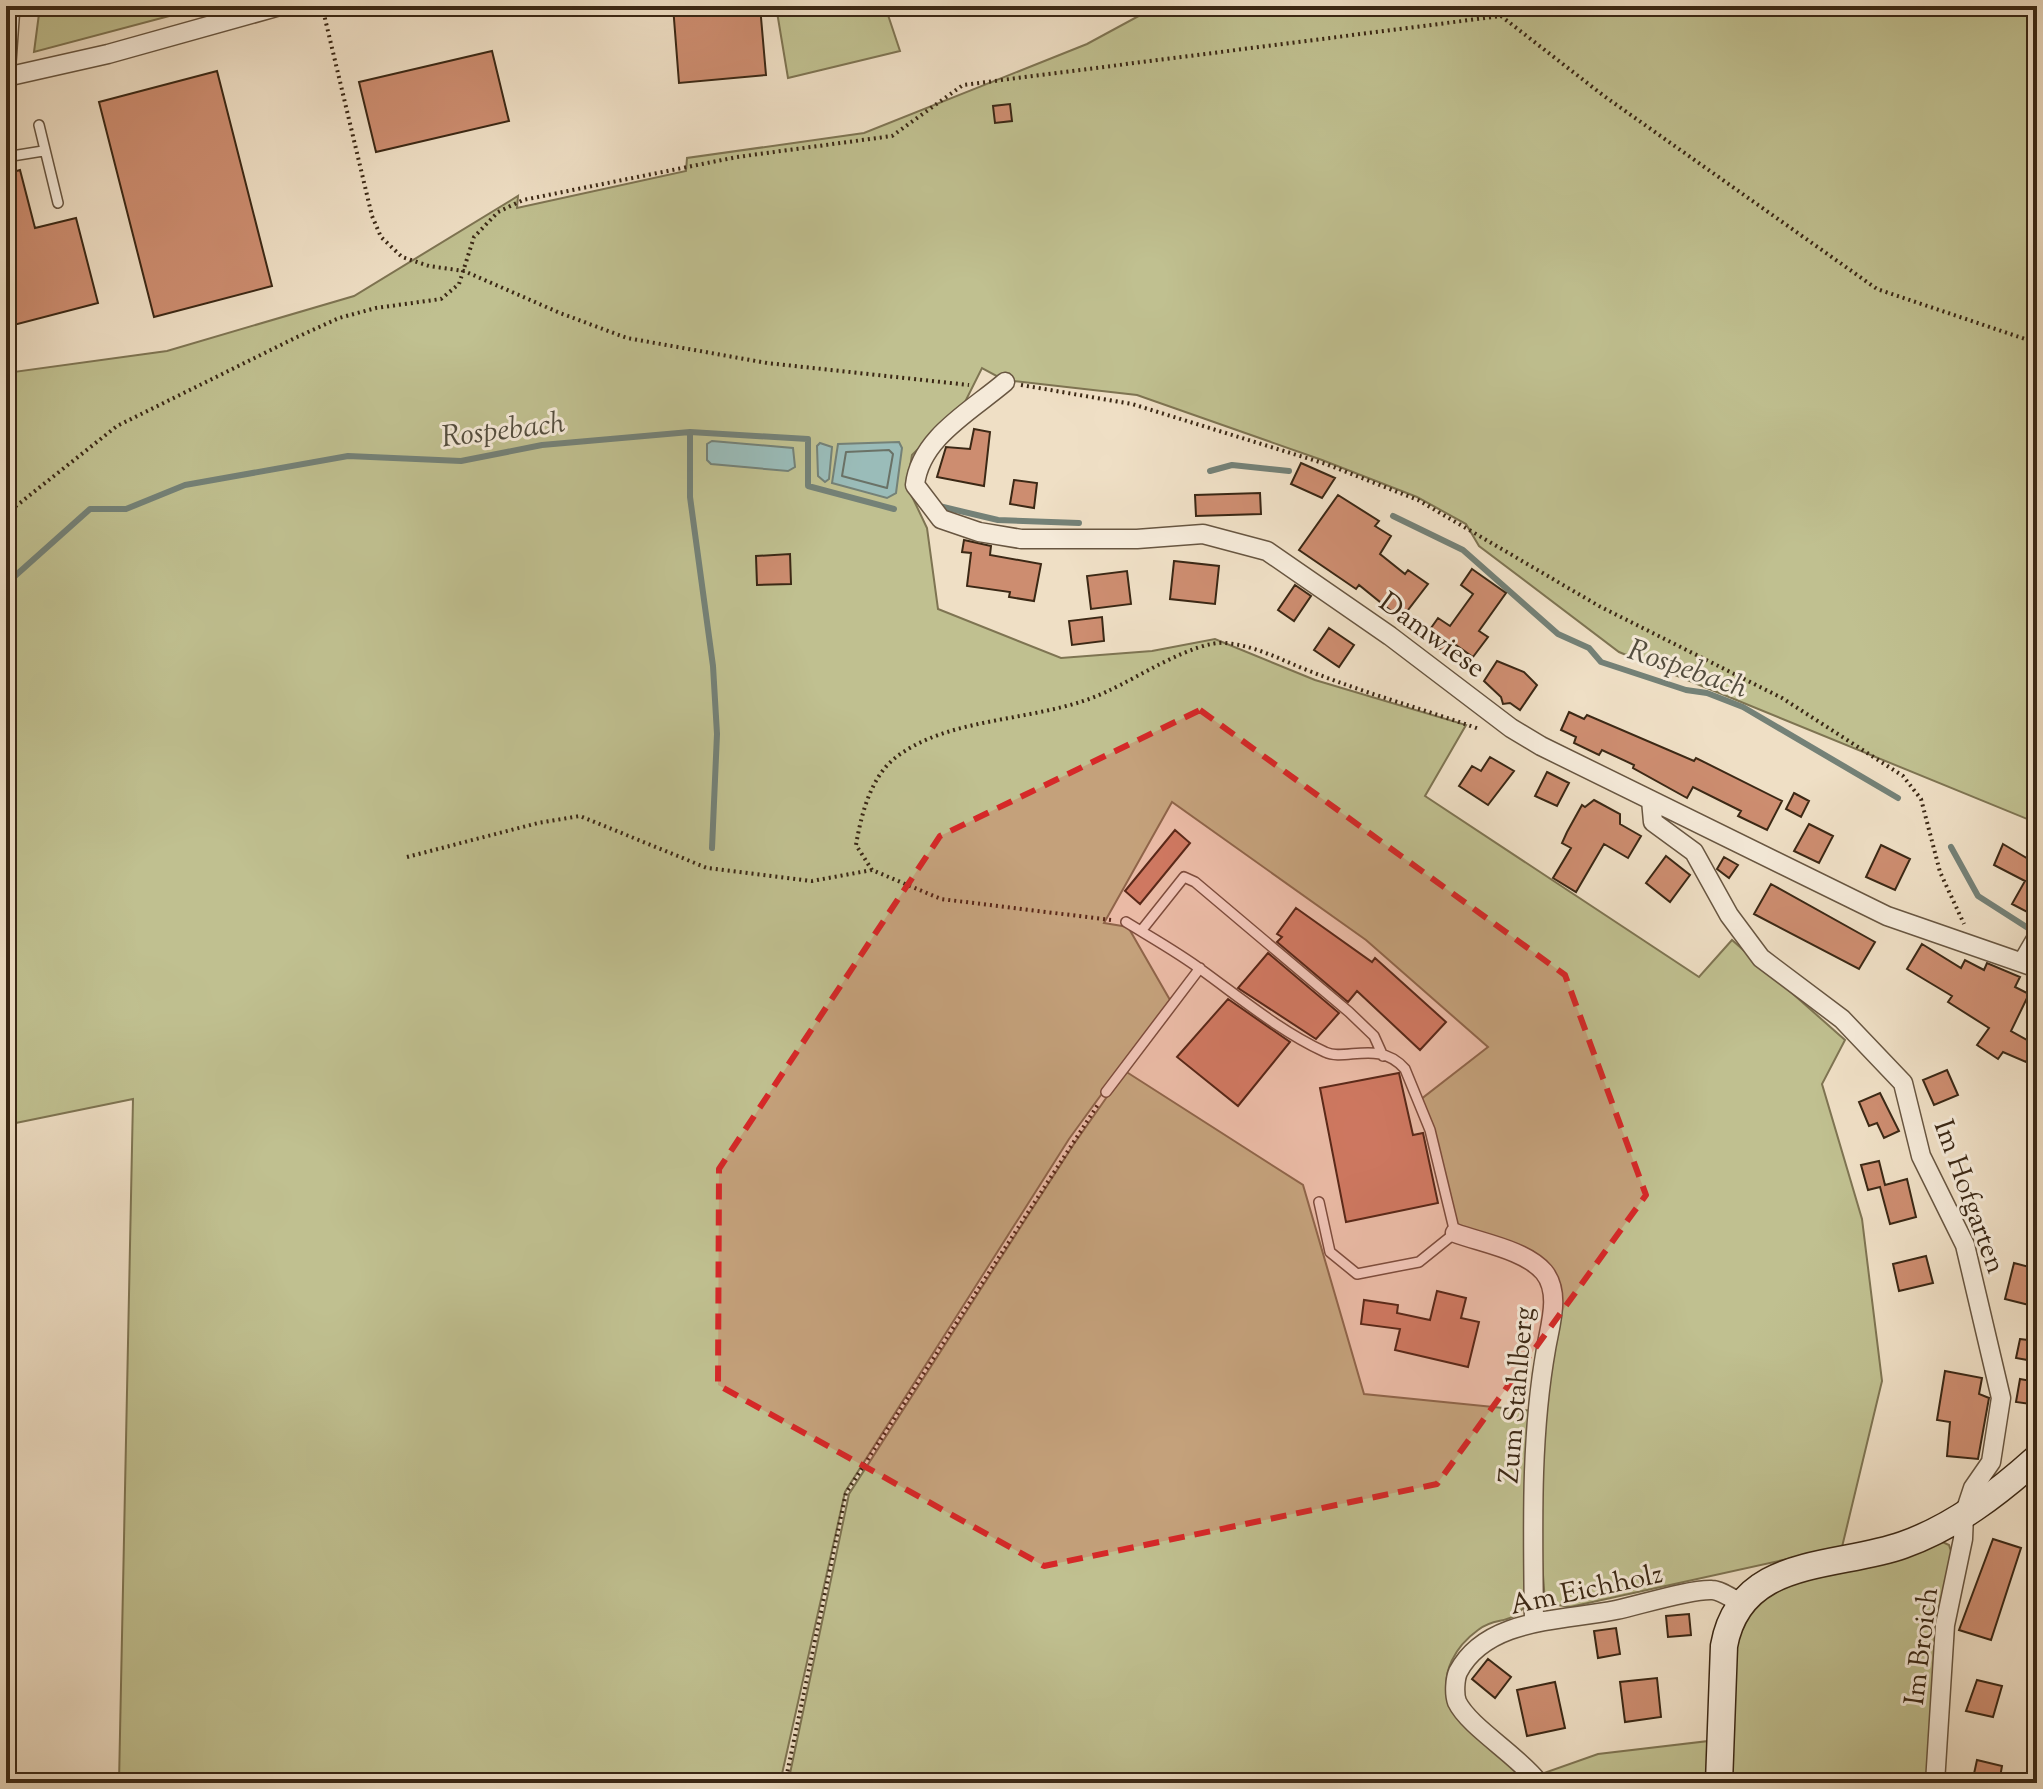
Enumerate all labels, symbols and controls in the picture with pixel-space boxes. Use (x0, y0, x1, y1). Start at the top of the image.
water label: Rospebach (439, 403, 568, 460)
street label: Damwiese (1370, 584, 1493, 689)
water label: Rospebach (1622, 630, 1753, 711)
street label: Im Hofgarten (1922, 1115, 2014, 1279)
street label: Zum Stahlberg (1490, 1305, 1546, 1485)
street label: Am Eichholz (1507, 1555, 1667, 1627)
street label: Im Broich (1896, 1585, 1950, 1708)

